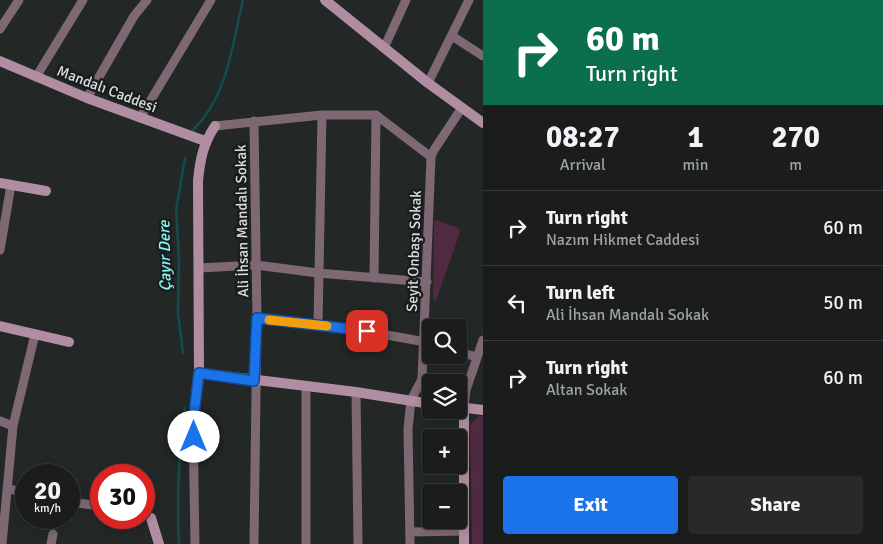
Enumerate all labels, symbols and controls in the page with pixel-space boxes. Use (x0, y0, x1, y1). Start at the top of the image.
text: 60 m (586, 17, 660, 60)
icon: right (503, 20, 568, 85)
text: Turn right (586, 60, 678, 87)
street label: Mandalı Caddesi (54, 62, 160, 116)
text: 08:27 (546, 119, 620, 156)
text: 1 (687, 119, 704, 156)
text: 270 (771, 119, 820, 156)
street label: Ali İhsan Mandalı Sokak (232, 144, 252, 298)
text: Arrival (560, 155, 606, 175)
text: min (683, 155, 708, 175)
text: m (789, 155, 802, 175)
street label: Seyit Onbaşı Sokak (403, 189, 425, 312)
text: Turn right (546, 206, 628, 230)
icon: right (503, 214, 531, 242)
text: 60 m (823, 216, 863, 240)
water label: Çayır Dere (154, 219, 176, 292)
text: Nazım Hikmet Caddesi (546, 230, 700, 250)
text: Turn left (546, 281, 615, 305)
icon: left (503, 289, 531, 317)
text: 50 m (823, 291, 863, 315)
text: Ali İhsan Mandalı Sokak (546, 305, 709, 325)
pin (346, 310, 388, 352)
icon: arrive (353, 317, 381, 345)
map controls (422, 319, 467, 529)
button: search (422, 319, 467, 364)
text: Turn right (546, 356, 628, 380)
icon: right (503, 364, 531, 392)
text: 60 m (823, 366, 863, 390)
button: layers (422, 374, 467, 419)
text: Altan Sokak (546, 380, 627, 400)
position arrow (167, 410, 219, 462)
button: + (422, 429, 467, 474)
speed limit sign: 30 (90, 464, 155, 529)
text: 20 (34, 475, 61, 506)
button: Exit (503, 476, 678, 534)
button: Share (688, 476, 863, 534)
button: − (422, 484, 467, 529)
text: km/h (34, 501, 61, 516)

